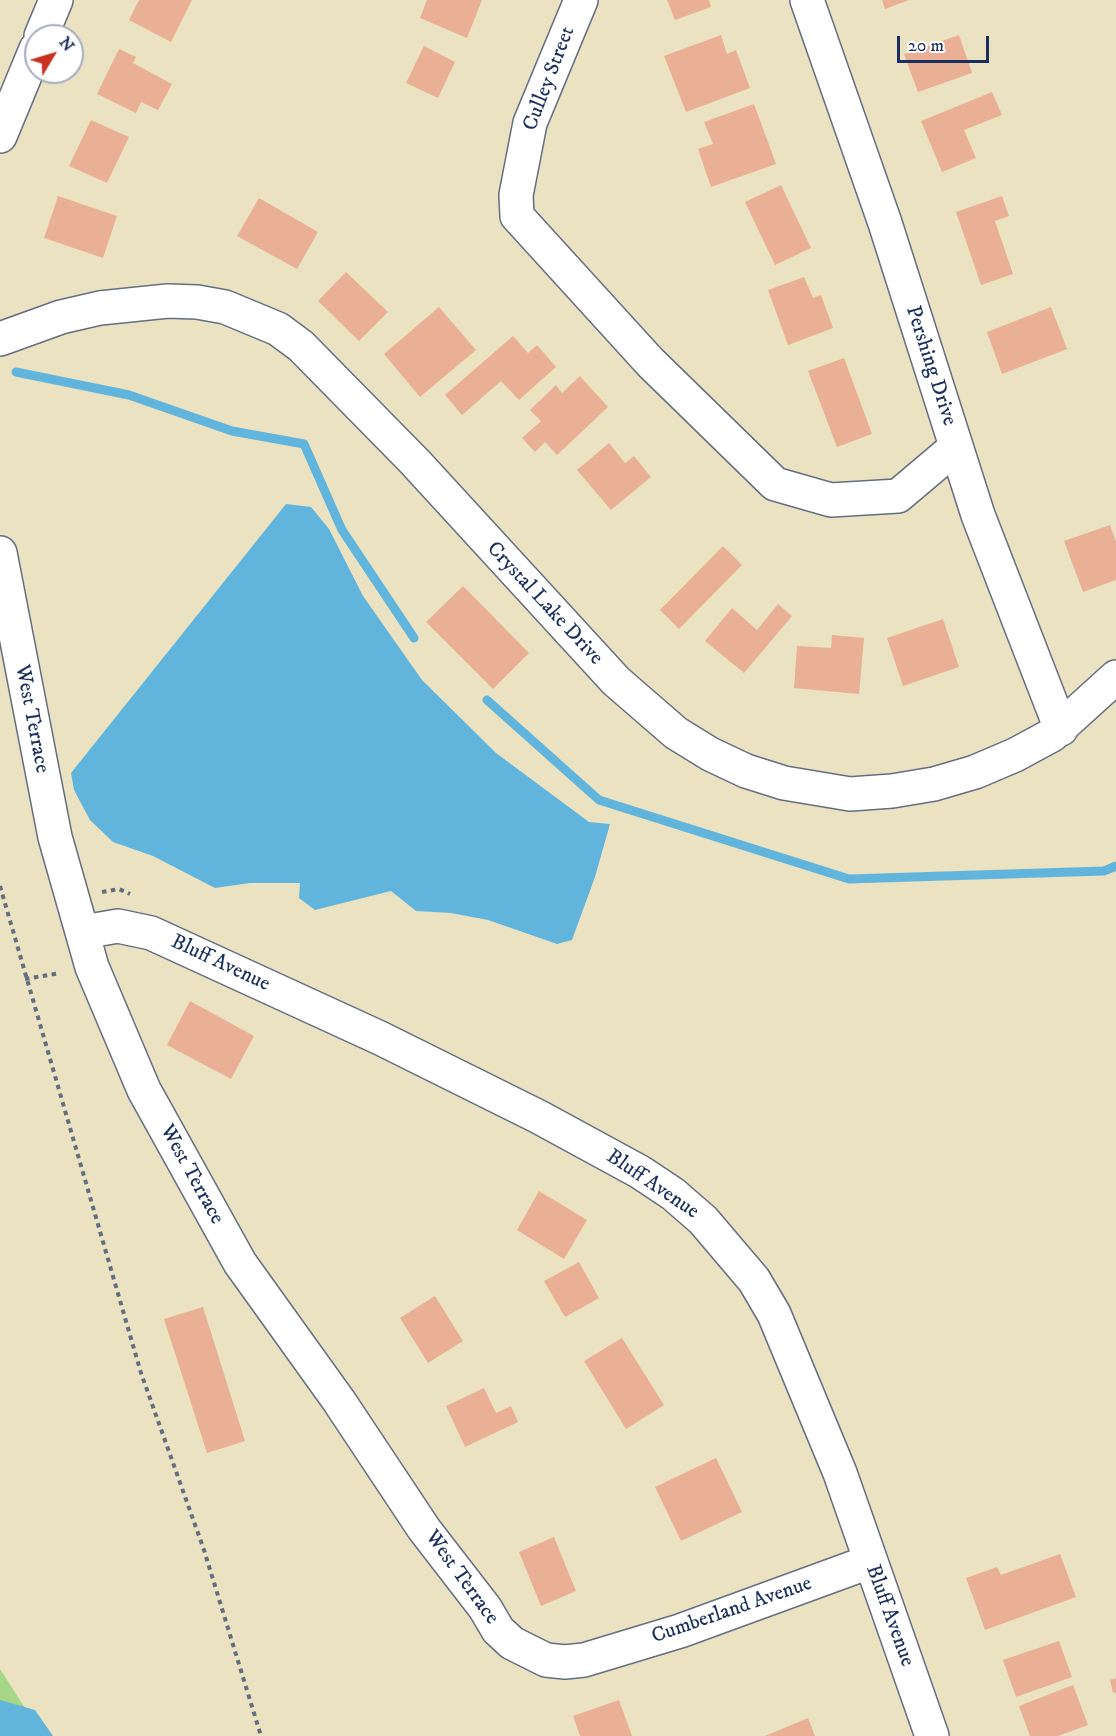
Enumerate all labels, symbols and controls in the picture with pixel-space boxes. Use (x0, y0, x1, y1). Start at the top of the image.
street label: Culley Street (519, 23, 581, 135)
north arrow (24, 24, 84, 84)
scale bar (900, 24, 992, 62)
text: N (55, 33, 79, 55)
text: 20 m (908, 35, 944, 57)
street label: Pershing Drive (899, 303, 961, 429)
street label: Crystal Lake Drive (480, 537, 608, 671)
street label: West Terrace (8, 663, 54, 775)
street label: Bluff Avenue (166, 930, 274, 998)
street label: West Terrace (153, 1121, 229, 1229)
street label: Bluff Avenue (601, 1145, 703, 1225)
street label: West Terrace (418, 1526, 504, 1630)
street label: Bluff Avenue (859, 1562, 919, 1670)
street label: Cumberland Avenue (649, 1572, 815, 1650)

